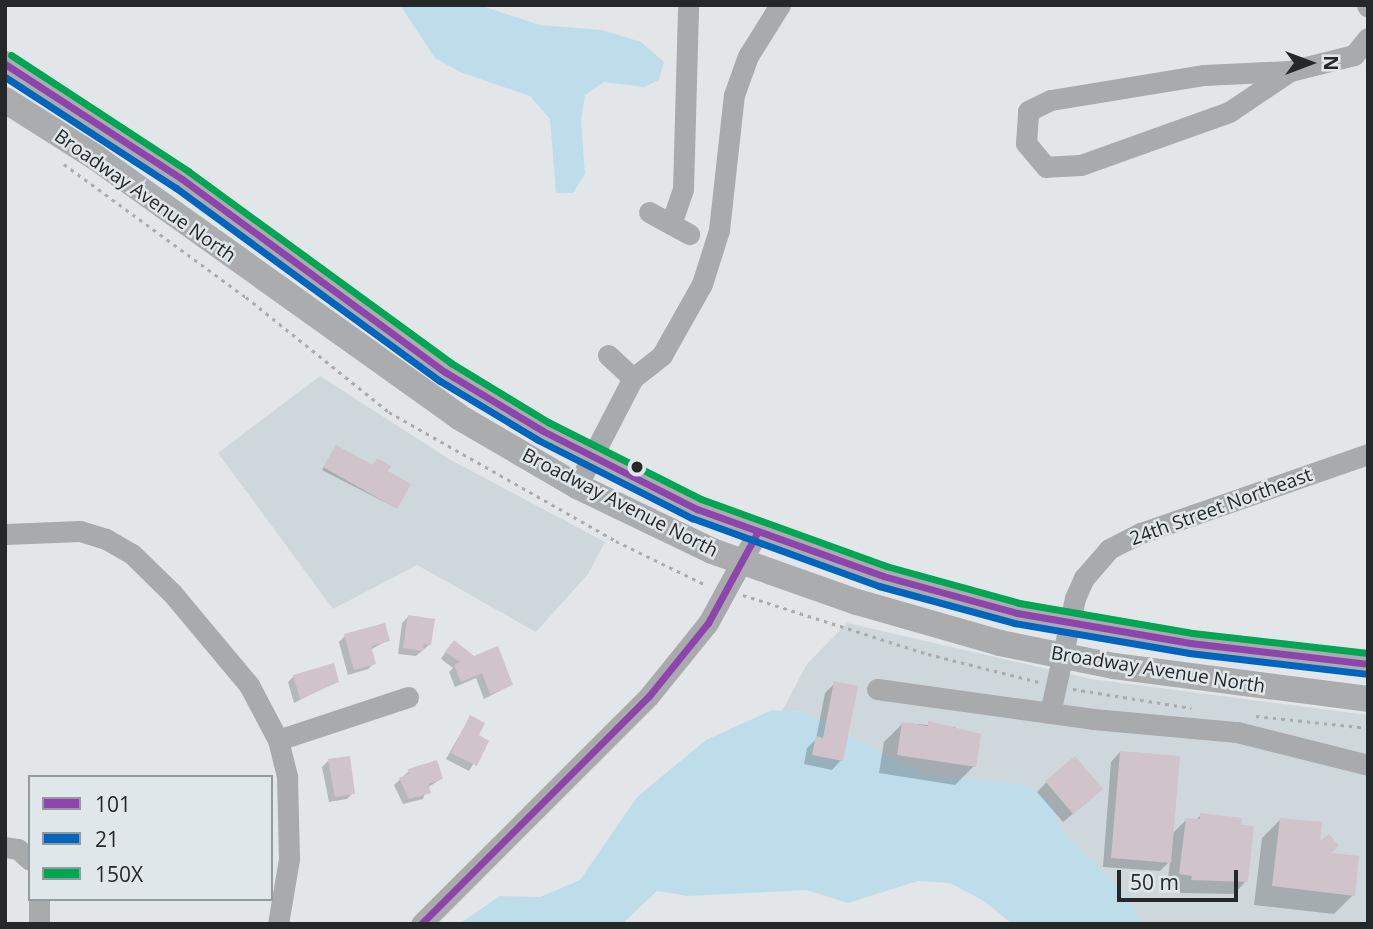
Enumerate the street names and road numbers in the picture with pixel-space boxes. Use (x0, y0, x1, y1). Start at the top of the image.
street label: Broadway Avenue North (50, 125, 240, 267)
street label: Broadway Avenue North (518, 444, 722, 562)
street label: 24th Street Northeast (1127, 463, 1315, 551)
street label: Broadway Avenue North (1049, 642, 1267, 698)

